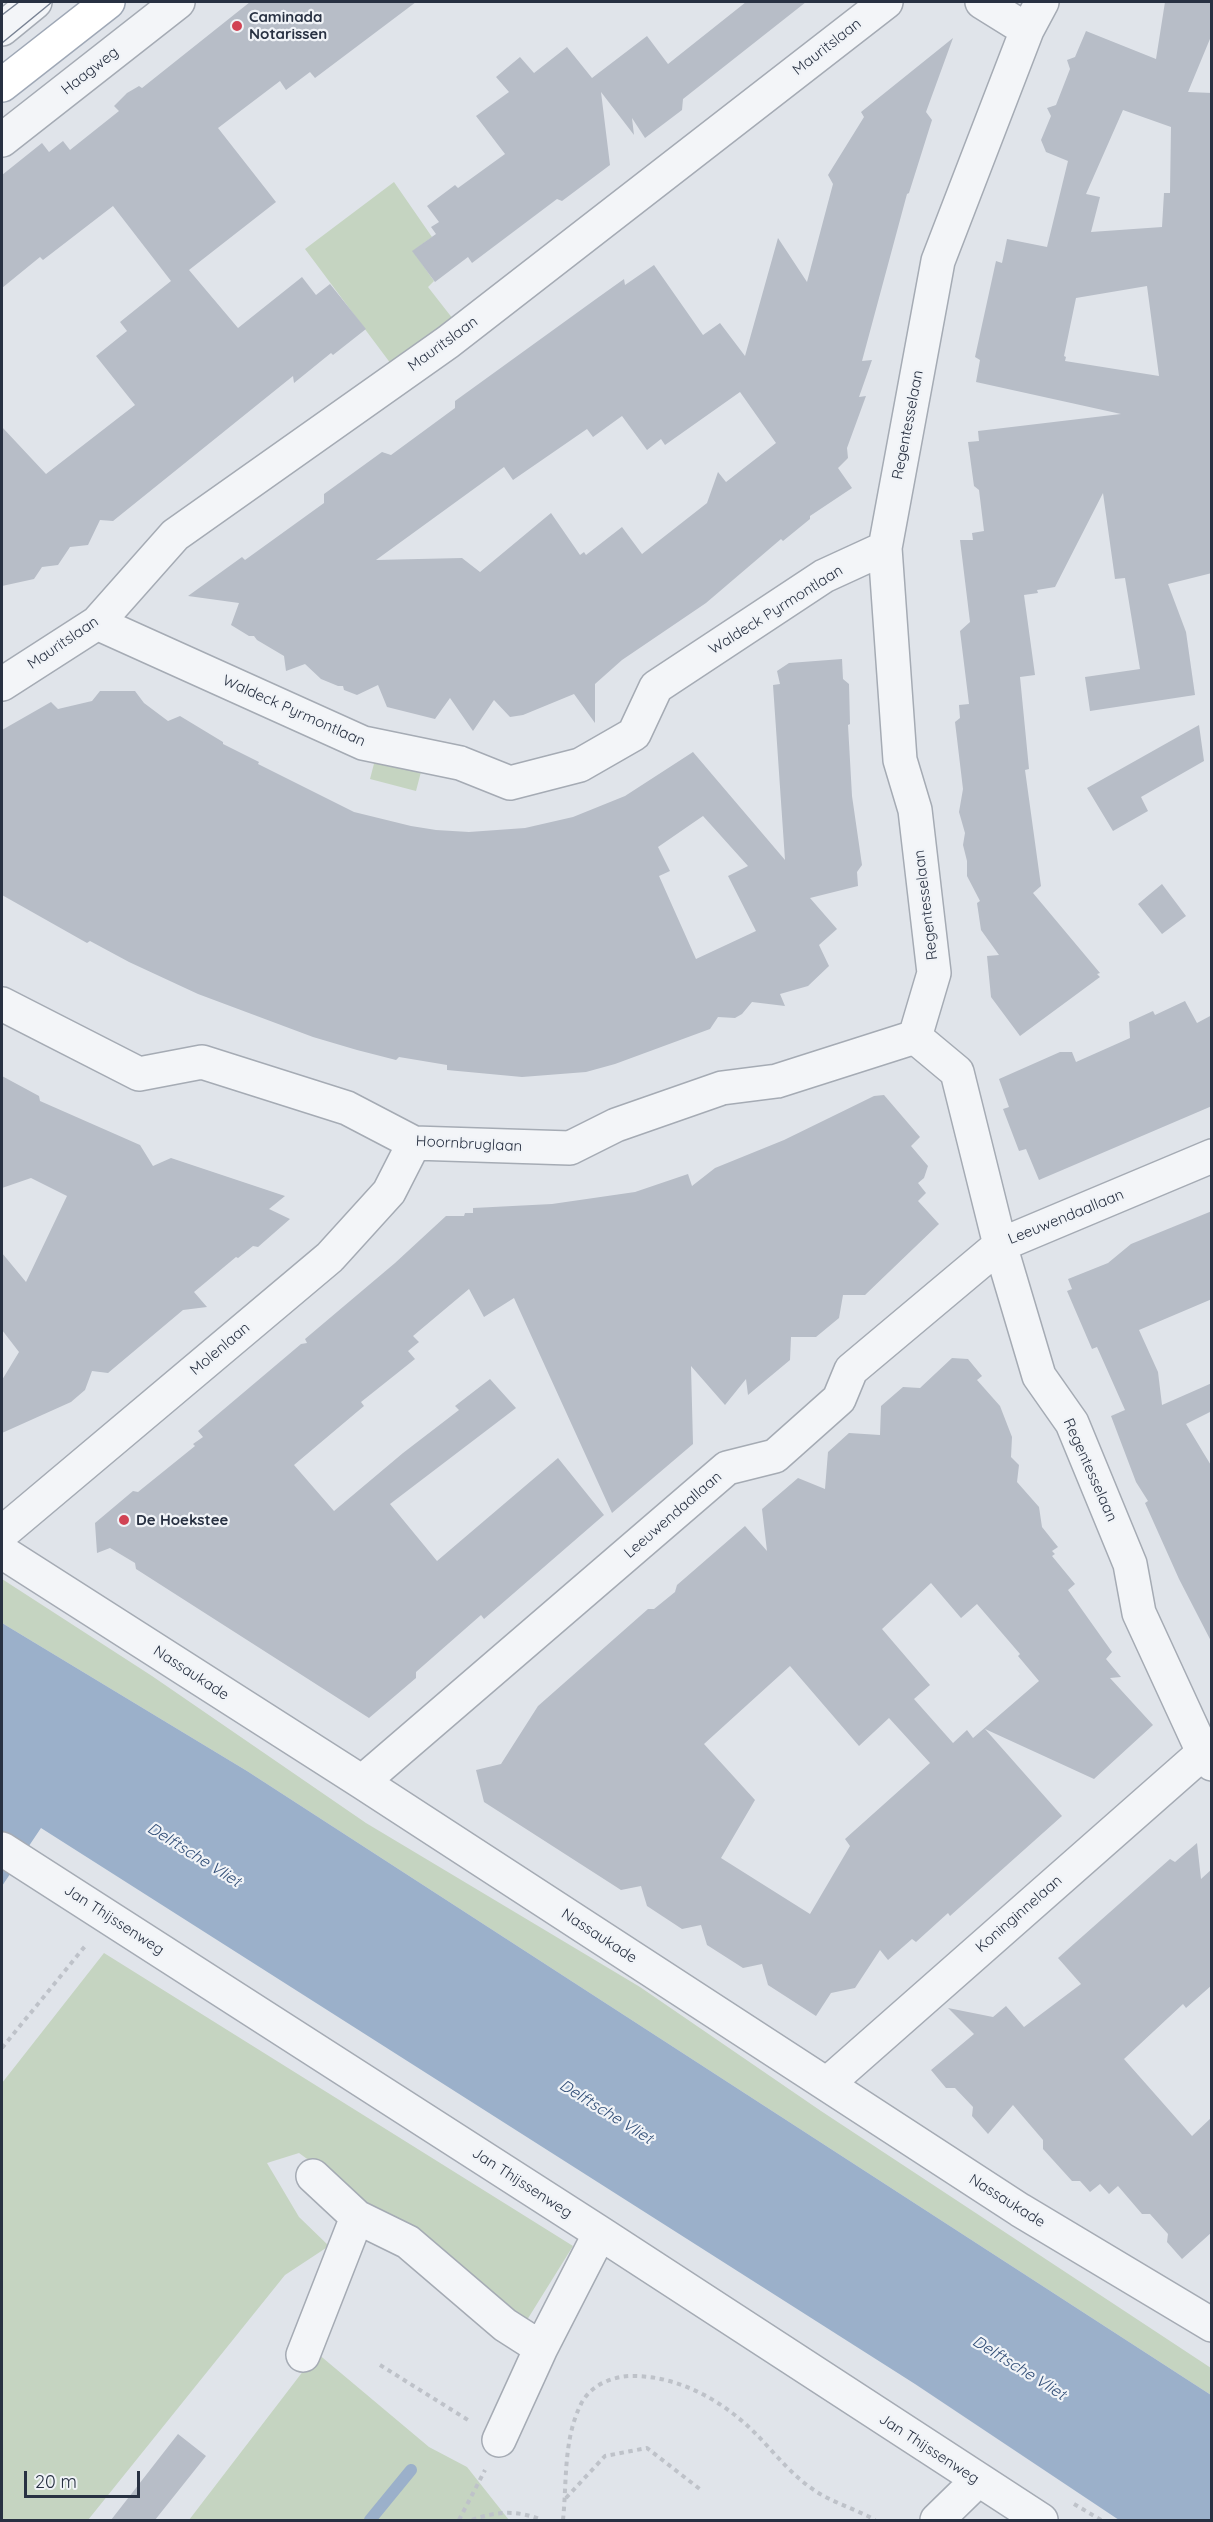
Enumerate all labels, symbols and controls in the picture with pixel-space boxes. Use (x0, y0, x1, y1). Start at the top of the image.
place label: Caminada Notarissen (249, 8, 327, 43)
street label: Mauritslaan (789, 15, 865, 79)
marker: Caminada Notarissen (230, 19, 244, 33)
street label: Haagweg (58, 43, 122, 99)
street label: Mauritslaan (405, 313, 481, 375)
street label: Regentesselaan (889, 369, 927, 481)
street label: Waldeck Pyrmontlaan (706, 561, 846, 659)
street label: Mauritslaan (24, 613, 102, 673)
street label: Waldeck Pyrmontlaan (220, 671, 368, 751)
street label: Regentesselaan (910, 849, 942, 961)
street label: Hoornbruglaan (415, 1132, 523, 1156)
street label: Leeuwendaallaan (1006, 1186, 1126, 1248)
street label: Molenlaan (186, 1319, 254, 1379)
street label: Regentesselaan (1059, 1416, 1121, 1524)
street label: Leeuwendaallaan (621, 1468, 725, 1562)
place label: De Hoekstee (136, 1511, 228, 1529)
marker: De Hoekstee (117, 1513, 131, 1527)
street label: Nassaukade (150, 1642, 232, 1704)
water label: Delftsche Vliet (144, 1819, 244, 1891)
street label: Koninginnelaan (972, 1872, 1066, 1956)
street label: Jan Thijssenweg (61, 1881, 167, 1959)
street label: Nassaukade (558, 1905, 640, 1967)
water label: Delftsche Vliet (556, 2076, 656, 2148)
street label: Jan Thijssenweg (469, 2144, 575, 2222)
street label: Nassaukade (966, 2171, 1048, 2231)
water label: Delftsche Vliet (969, 2332, 1069, 2404)
street label: Jan Thijssenweg (876, 2410, 982, 2488)
scale bar (27, 2459, 142, 2497)
text: 20 m (35, 2470, 77, 2493)

